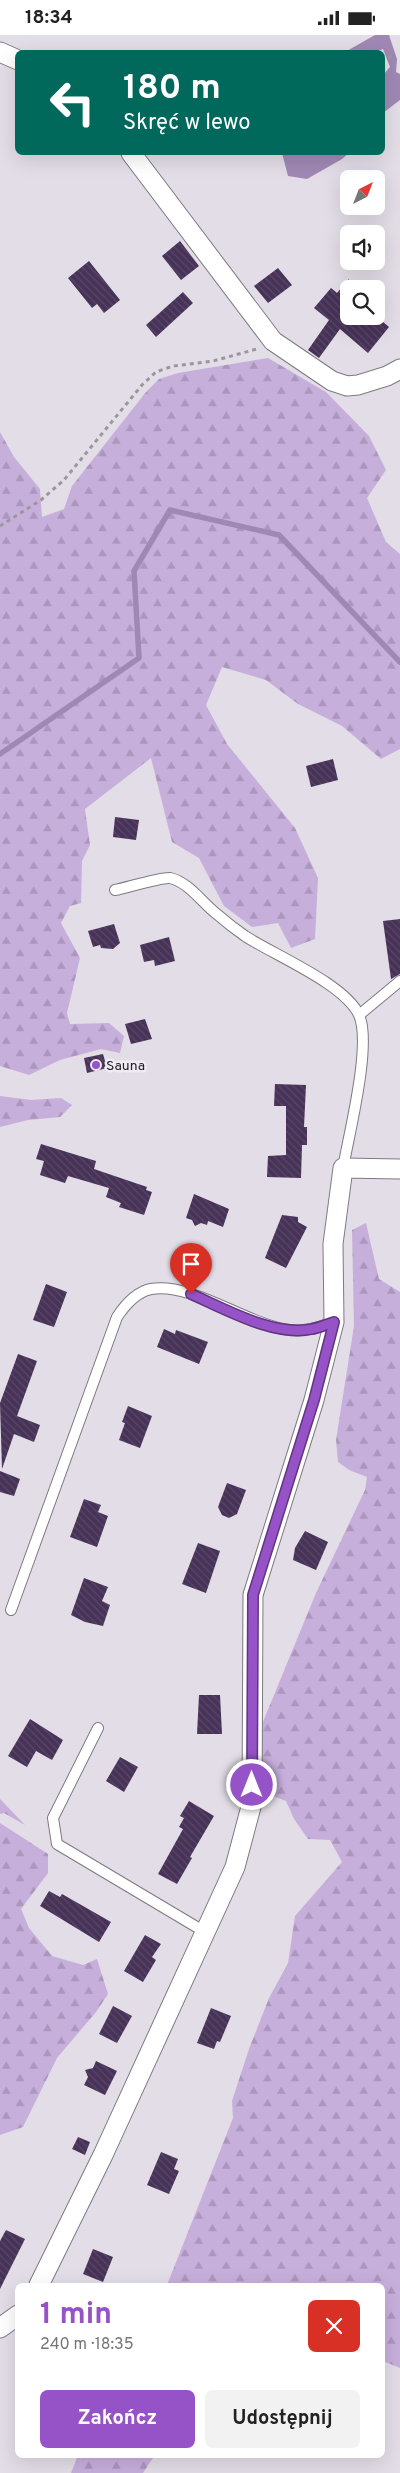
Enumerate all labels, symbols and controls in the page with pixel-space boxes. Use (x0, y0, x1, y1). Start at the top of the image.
text: 18:34 (25, 6, 73, 30)
text: 180 m (123, 67, 221, 111)
icon: left (40, 70, 105, 135)
text: Skręć w lewo (123, 110, 251, 137)
north arrow (340, 170, 385, 215)
map controls (340, 170, 385, 325)
button: sound (340, 225, 385, 270)
button: search (340, 280, 385, 325)
place label: Sauna (106, 1058, 145, 1075)
marker: Sauna (90, 1059, 102, 1071)
pin (170, 1243, 212, 1294)
icon: arrive (177, 1250, 205, 1278)
position arrow (225, 1758, 277, 1810)
text: 1 min (40, 2297, 112, 2334)
button: close (308, 2300, 360, 2352)
text: 240 m · 18:35 (40, 2335, 134, 2355)
button: Zakończ (40, 2390, 195, 2448)
button: Udostępnij (205, 2390, 360, 2448)

